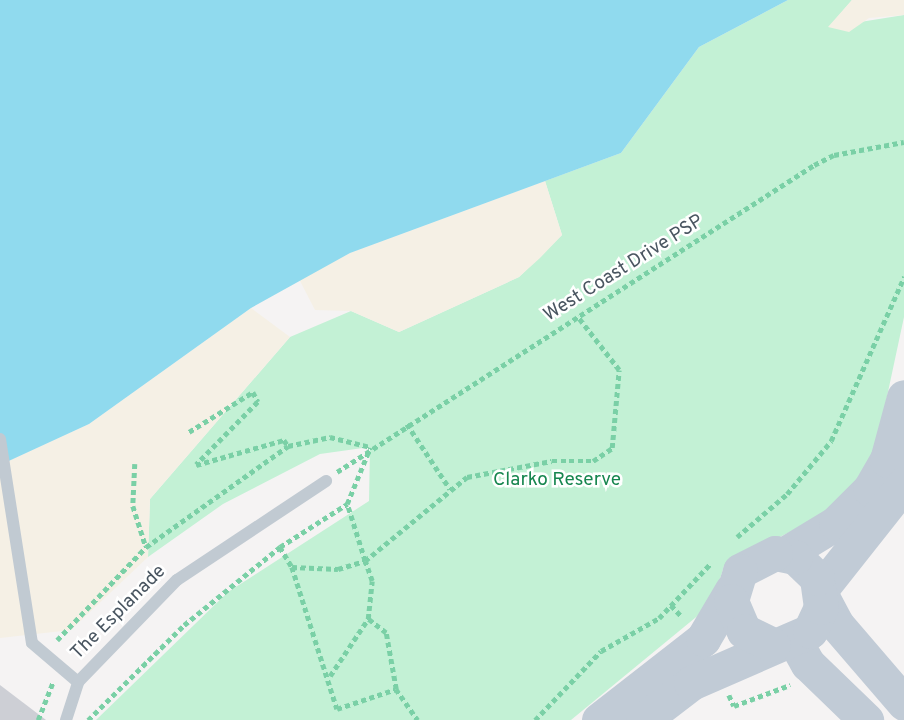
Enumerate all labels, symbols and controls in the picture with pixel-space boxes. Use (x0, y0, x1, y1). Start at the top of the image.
street label: West Coast Drive PSP (540, 211, 708, 327)
park label: Clarko Reserve (493, 470, 621, 492)
street label: The Esplanade (67, 561, 171, 665)

